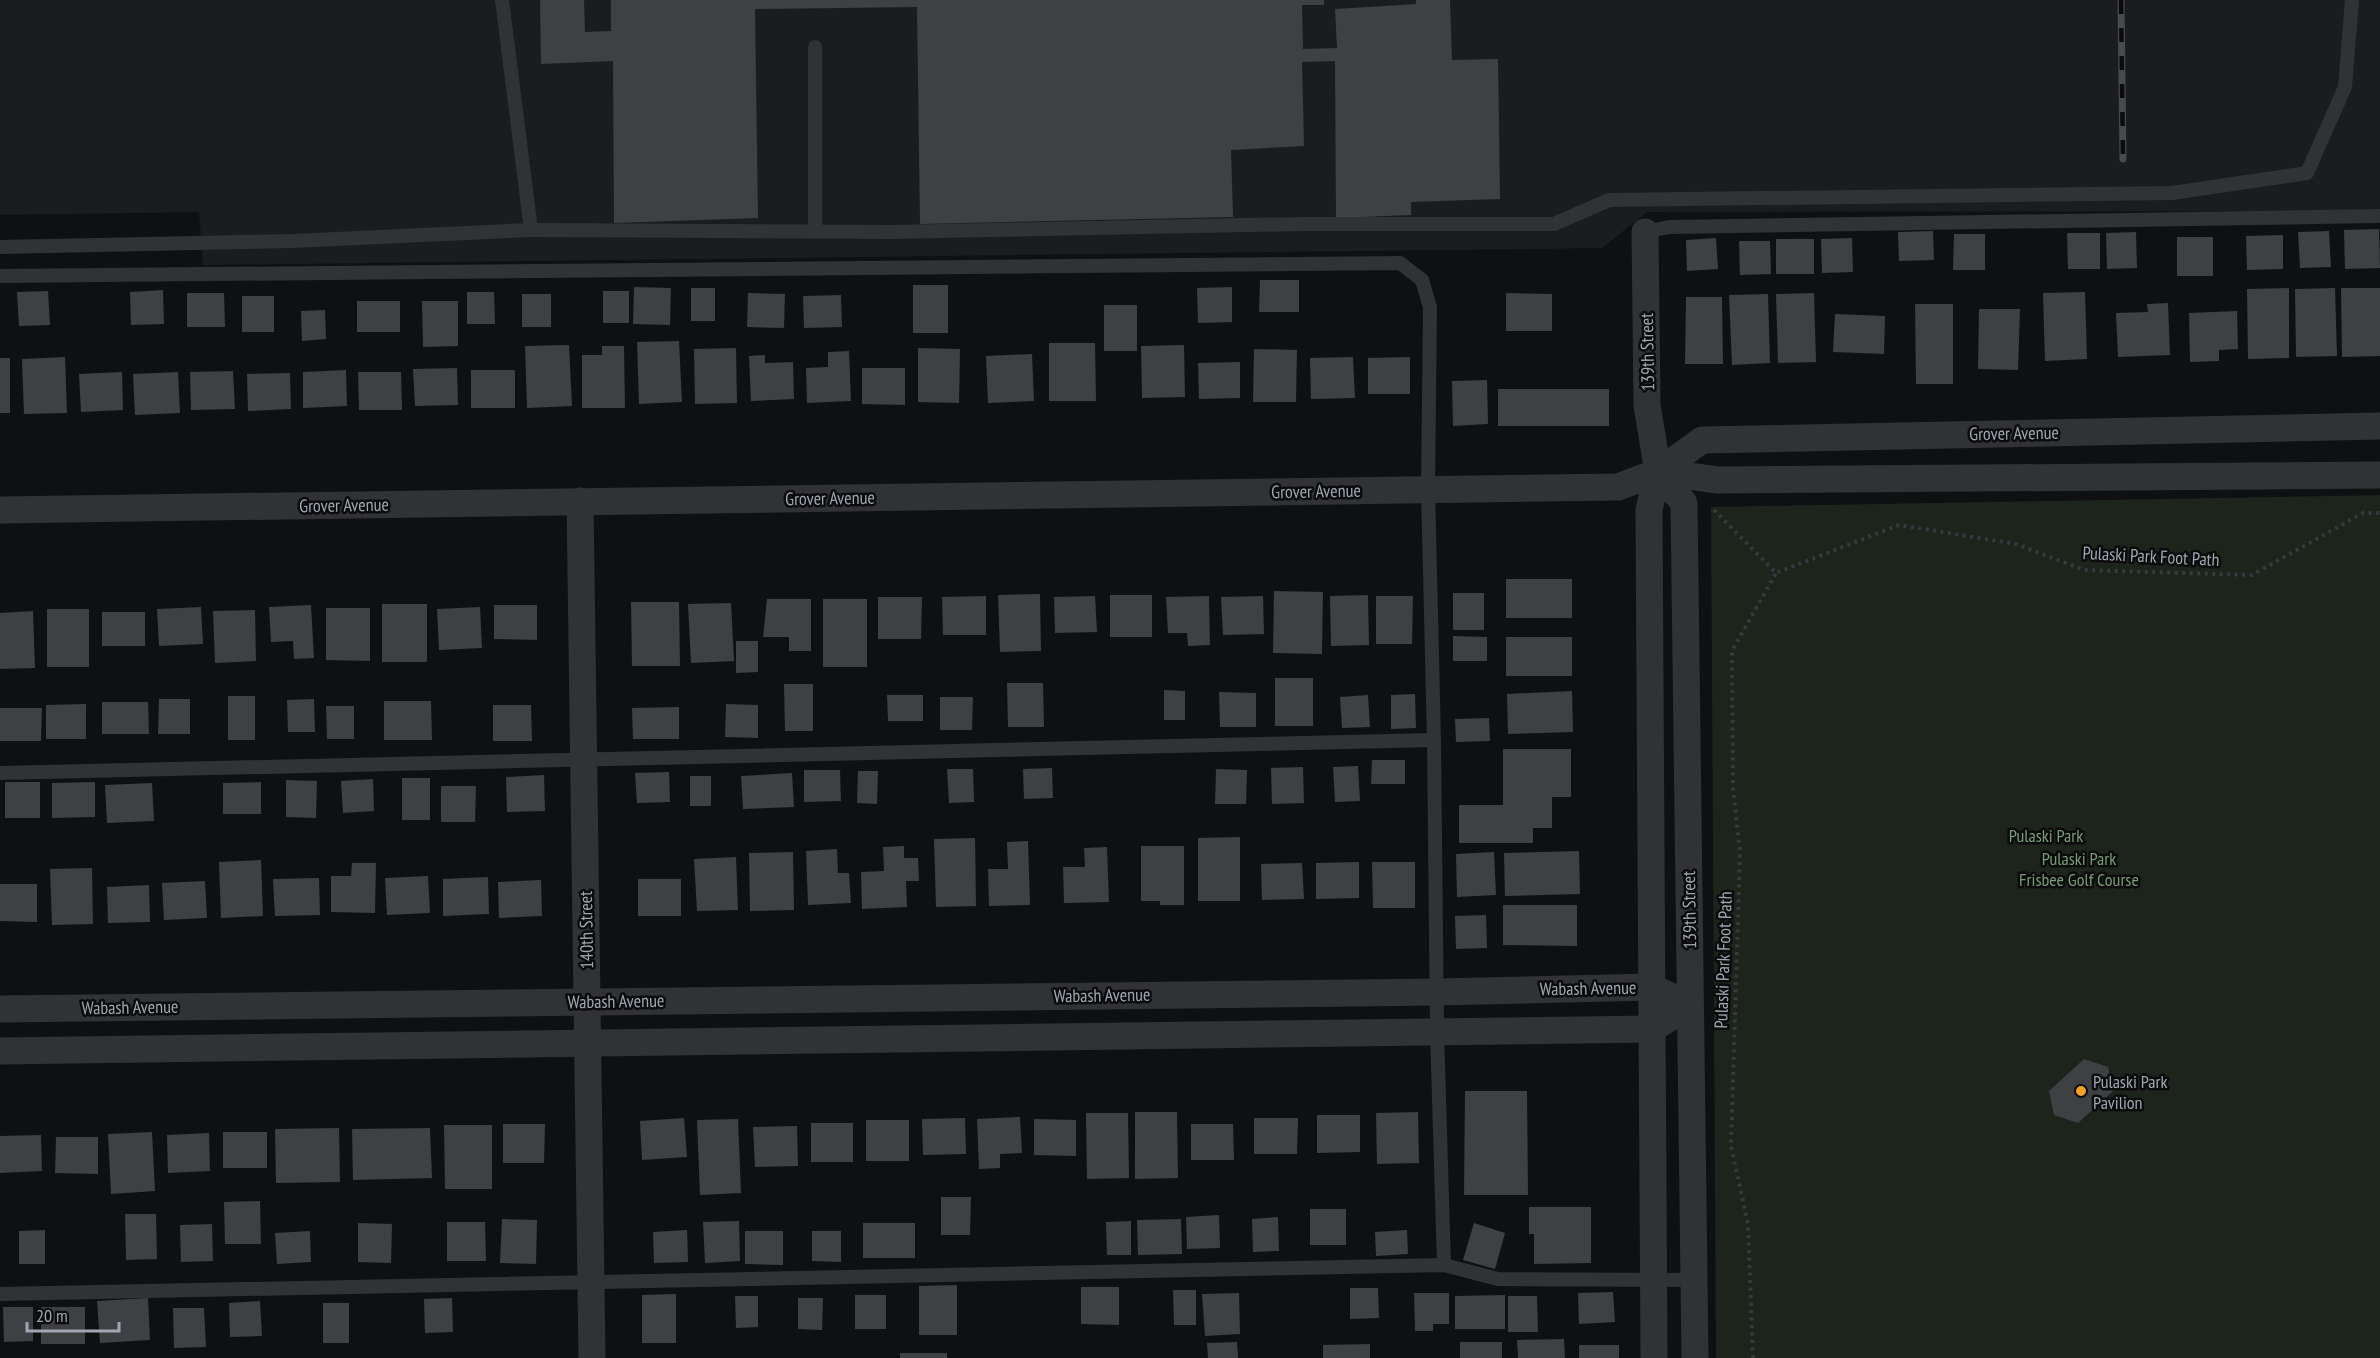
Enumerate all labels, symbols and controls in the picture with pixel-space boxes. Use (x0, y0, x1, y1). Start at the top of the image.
street label: 139th Street (1635, 313, 1659, 391)
street label: Grover Avenue (1969, 421, 2059, 445)
street label: Grover Avenue (1271, 479, 1361, 503)
street label: Grover Avenue (785, 486, 875, 510)
street label: Grover Avenue (299, 493, 389, 517)
street label: Pulaski Park Foot Path (2082, 541, 2220, 571)
park label: Pulaski Park (2009, 824, 2083, 847)
park label: Pulaski Park Frisbee Golf Course (2019, 847, 2139, 891)
street label: 139th Street (1677, 871, 1701, 949)
street label: 140th Street (574, 891, 598, 969)
street label: Pulaski Park Foot Path (1709, 891, 1737, 1029)
street label: Wabash Avenue (1540, 976, 1636, 1000)
street label: Wabash Avenue (1054, 983, 1150, 1007)
street label: Wabash Avenue (568, 989, 664, 1013)
street label: Wabash Avenue (82, 995, 178, 1019)
place label: Pulaski Park Pavilion (2093, 1070, 2167, 1114)
marker: Pulaski Park Pavilion (2074, 1084, 2088, 1098)
scale bar (27, 1295, 118, 1333)
text: 20 m (36, 1304, 68, 1327)

